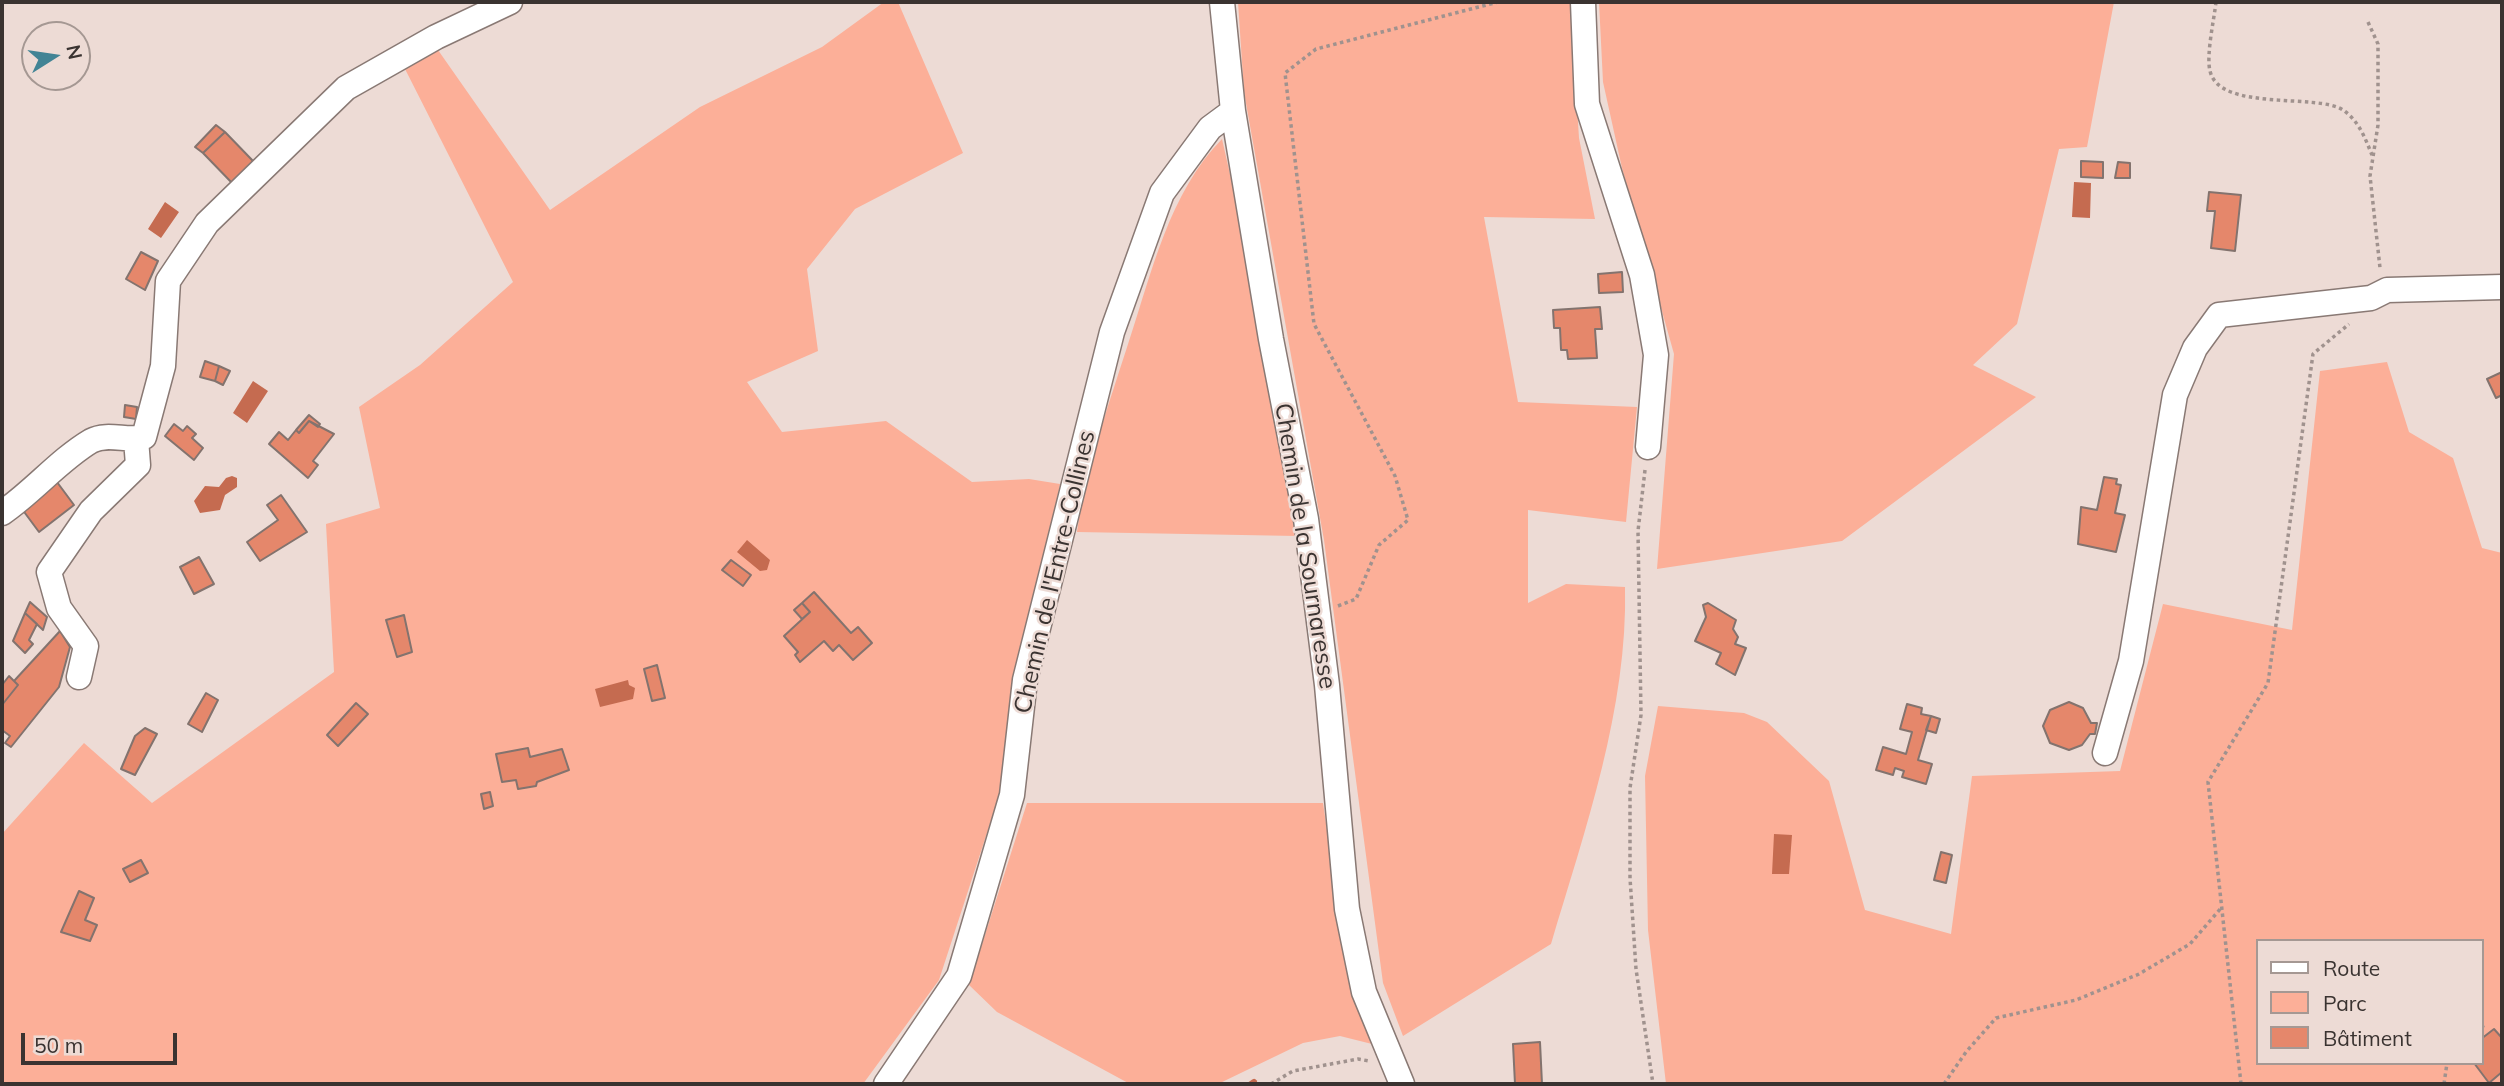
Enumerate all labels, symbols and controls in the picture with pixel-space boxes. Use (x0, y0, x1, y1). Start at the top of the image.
north arrow (21, 21, 91, 91)
text: N (61, 43, 88, 62)
street label: Chemin de la Sournaresse (1268, 401, 1342, 691)
street label: Chemin de l'Entre-Collines (1008, 428, 1102, 716)
legend (2256, 939, 2483, 1065)
text: Route (2323, 955, 2380, 981)
text: Parc (2323, 990, 2367, 1016)
scale bar (24, 1020, 180, 1064)
text: Bâtiment (2323, 1025, 2412, 1051)
text: 50 m (34, 1032, 83, 1058)

